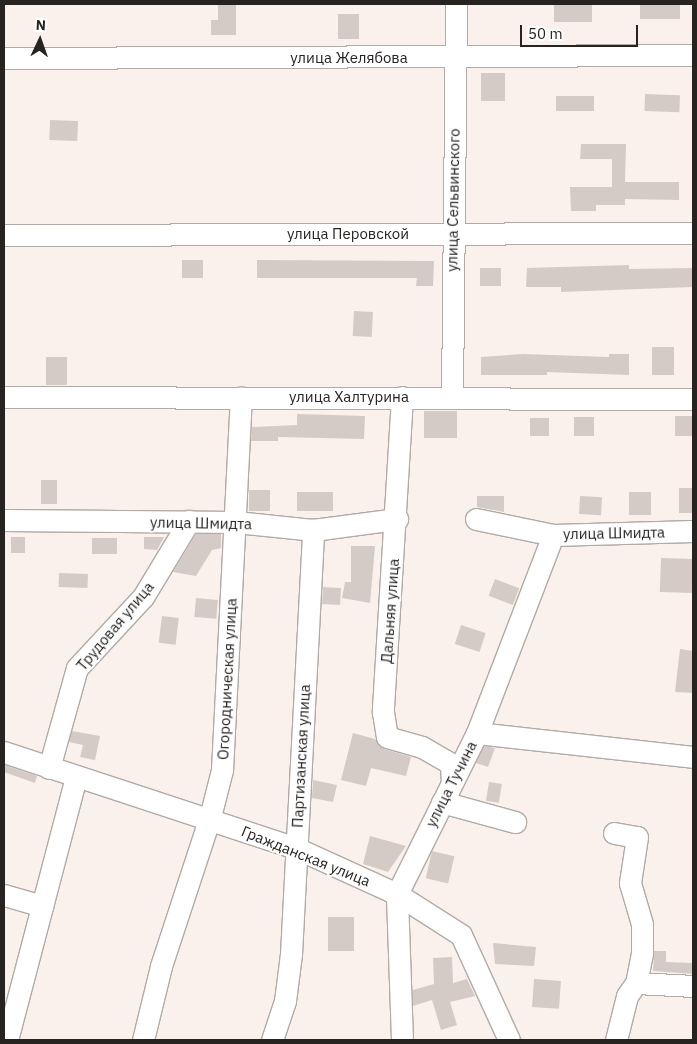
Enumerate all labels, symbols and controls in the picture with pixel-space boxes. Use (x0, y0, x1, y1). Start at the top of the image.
north arrow (15, 15, 65, 65)
scale bar (522, 15, 640, 47)
text: N (35, 16, 46, 34)
text: 50 m (528, 24, 563, 43)
street label: улица Желябова (290, 49, 408, 67)
street label: улица Сельвинского (443, 128, 463, 272)
street label: улица Перовской (287, 225, 409, 243)
street label: улица Халтурина (289, 388, 409, 406)
street label: улица Шмидта (150, 513, 252, 533)
street label: улица Шмидта (563, 523, 665, 543)
street label: Дальняя улица (377, 558, 403, 664)
street label: Трудовая улица (73, 578, 157, 674)
street label: Огородническая улица (214, 598, 240, 760)
street label: Партизанская улица (288, 684, 314, 828)
street label: улица Тучина (422, 738, 480, 830)
street label: Гражданская улица (239, 822, 373, 890)

